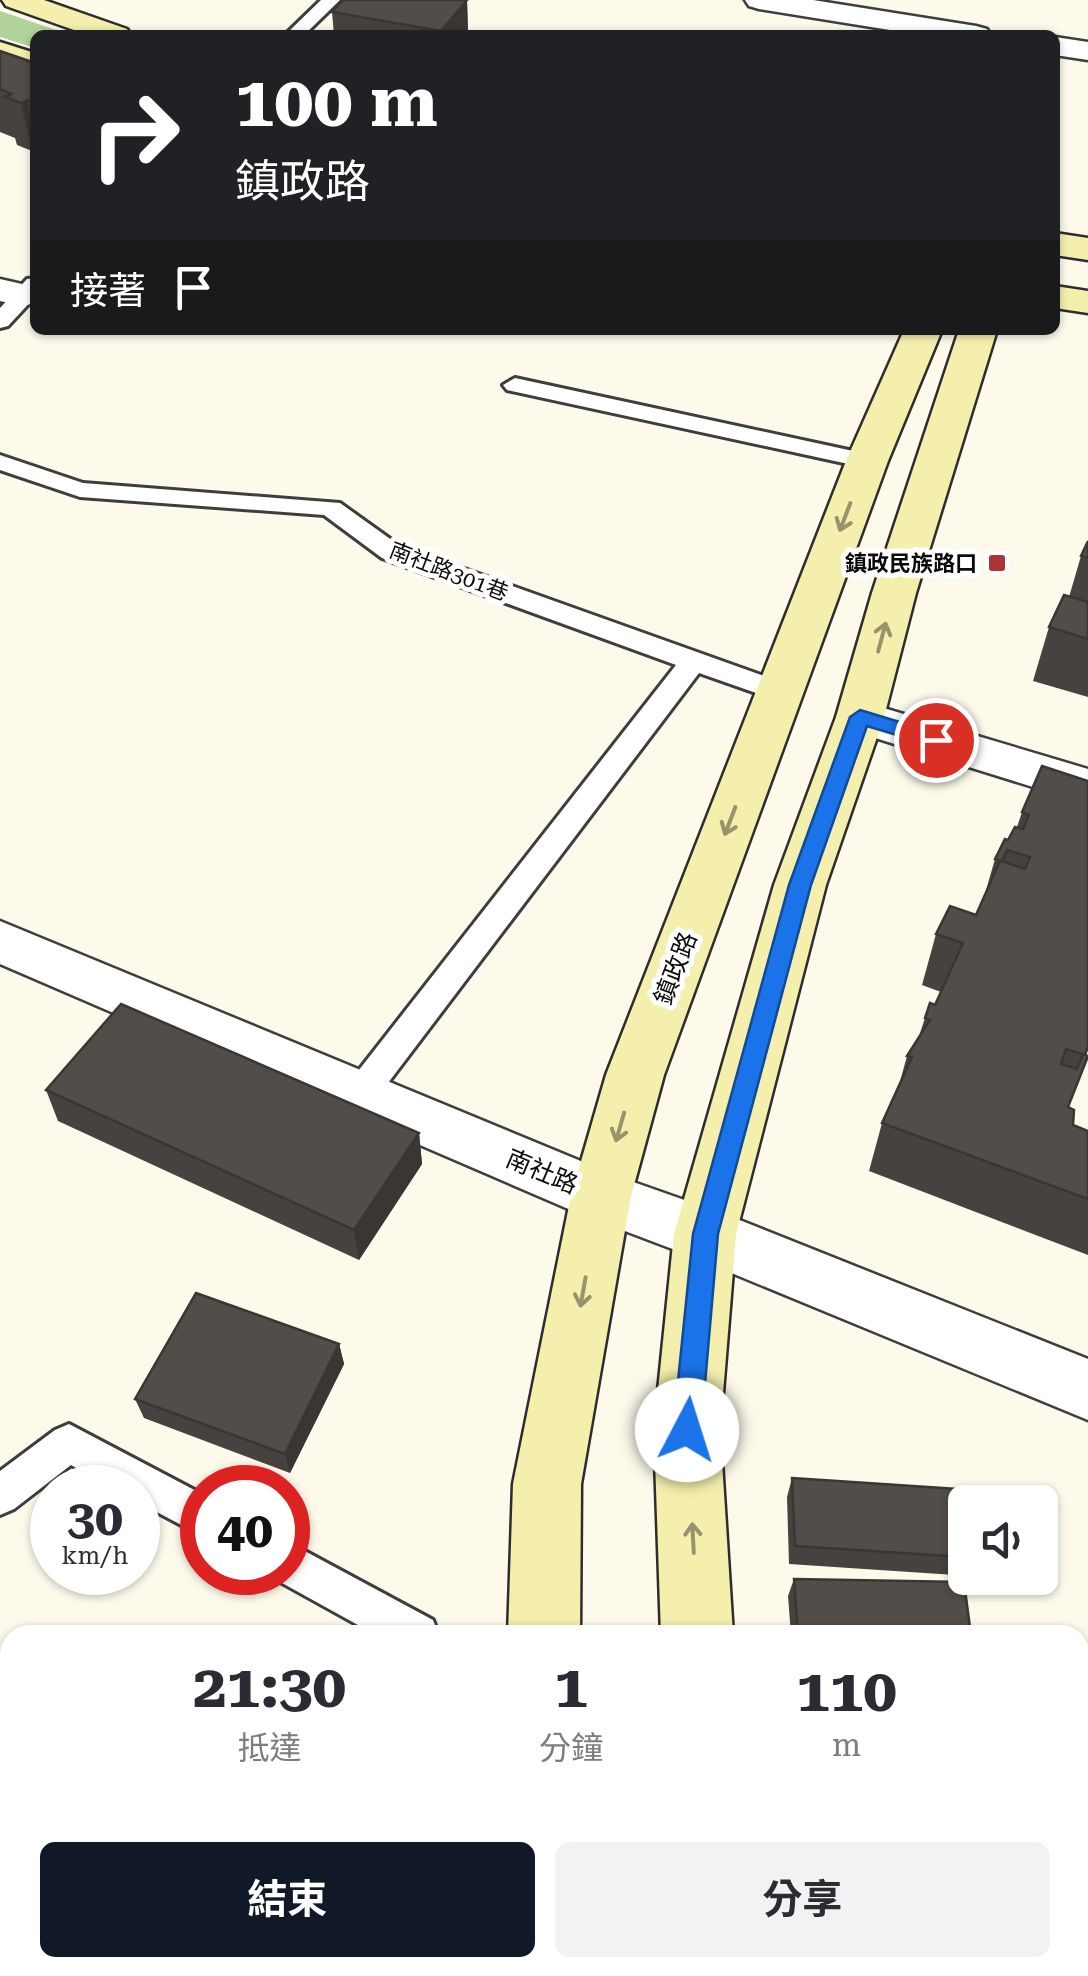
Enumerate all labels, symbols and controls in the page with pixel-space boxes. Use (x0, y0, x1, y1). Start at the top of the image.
text: 100 m (235, 61, 438, 143)
icon: right (70, 70, 200, 200)
text: 鎮政路 (235, 155, 370, 208)
icon: arrive (166, 260, 221, 315)
text: 接著 (70, 269, 146, 313)
one-way arrow (835, 501, 853, 532)
street label: 南社路301巷 (386, 537, 512, 606)
place label: 鎮政民族路口 (845, 551, 977, 576)
marker: 鎮政民族路口 (986, 552, 1008, 574)
one-way arrow (874, 622, 892, 653)
pin (894, 698, 979, 783)
icon: arrive (909, 713, 964, 768)
one-way arrow (720, 806, 738, 836)
street label: 鎮政路 (648, 928, 702, 1008)
one-way arrow (610, 1111, 629, 1142)
street label: 南社路 (502, 1143, 582, 1199)
one-way arrow (573, 1275, 592, 1308)
position arrow (635, 1378, 739, 1482)
speed limit sign: 40 (180, 1465, 310, 1595)
map controls (948, 1485, 1058, 1595)
button: sound (948, 1485, 1058, 1595)
text: 30 (67, 1489, 123, 1547)
one-way arrow (683, 1522, 702, 1554)
text: km/h (62, 1541, 128, 1570)
text: 21:30 (193, 1651, 346, 1722)
text: 1 (554, 1651, 588, 1722)
text: 110 (796, 1655, 897, 1726)
text: m (832, 1726, 861, 1764)
text: 抵達 (238, 1729, 302, 1767)
text: 分鐘 (539, 1729, 603, 1767)
button: 結束 (40, 1842, 535, 1957)
button: 分享 (555, 1842, 1050, 1957)

